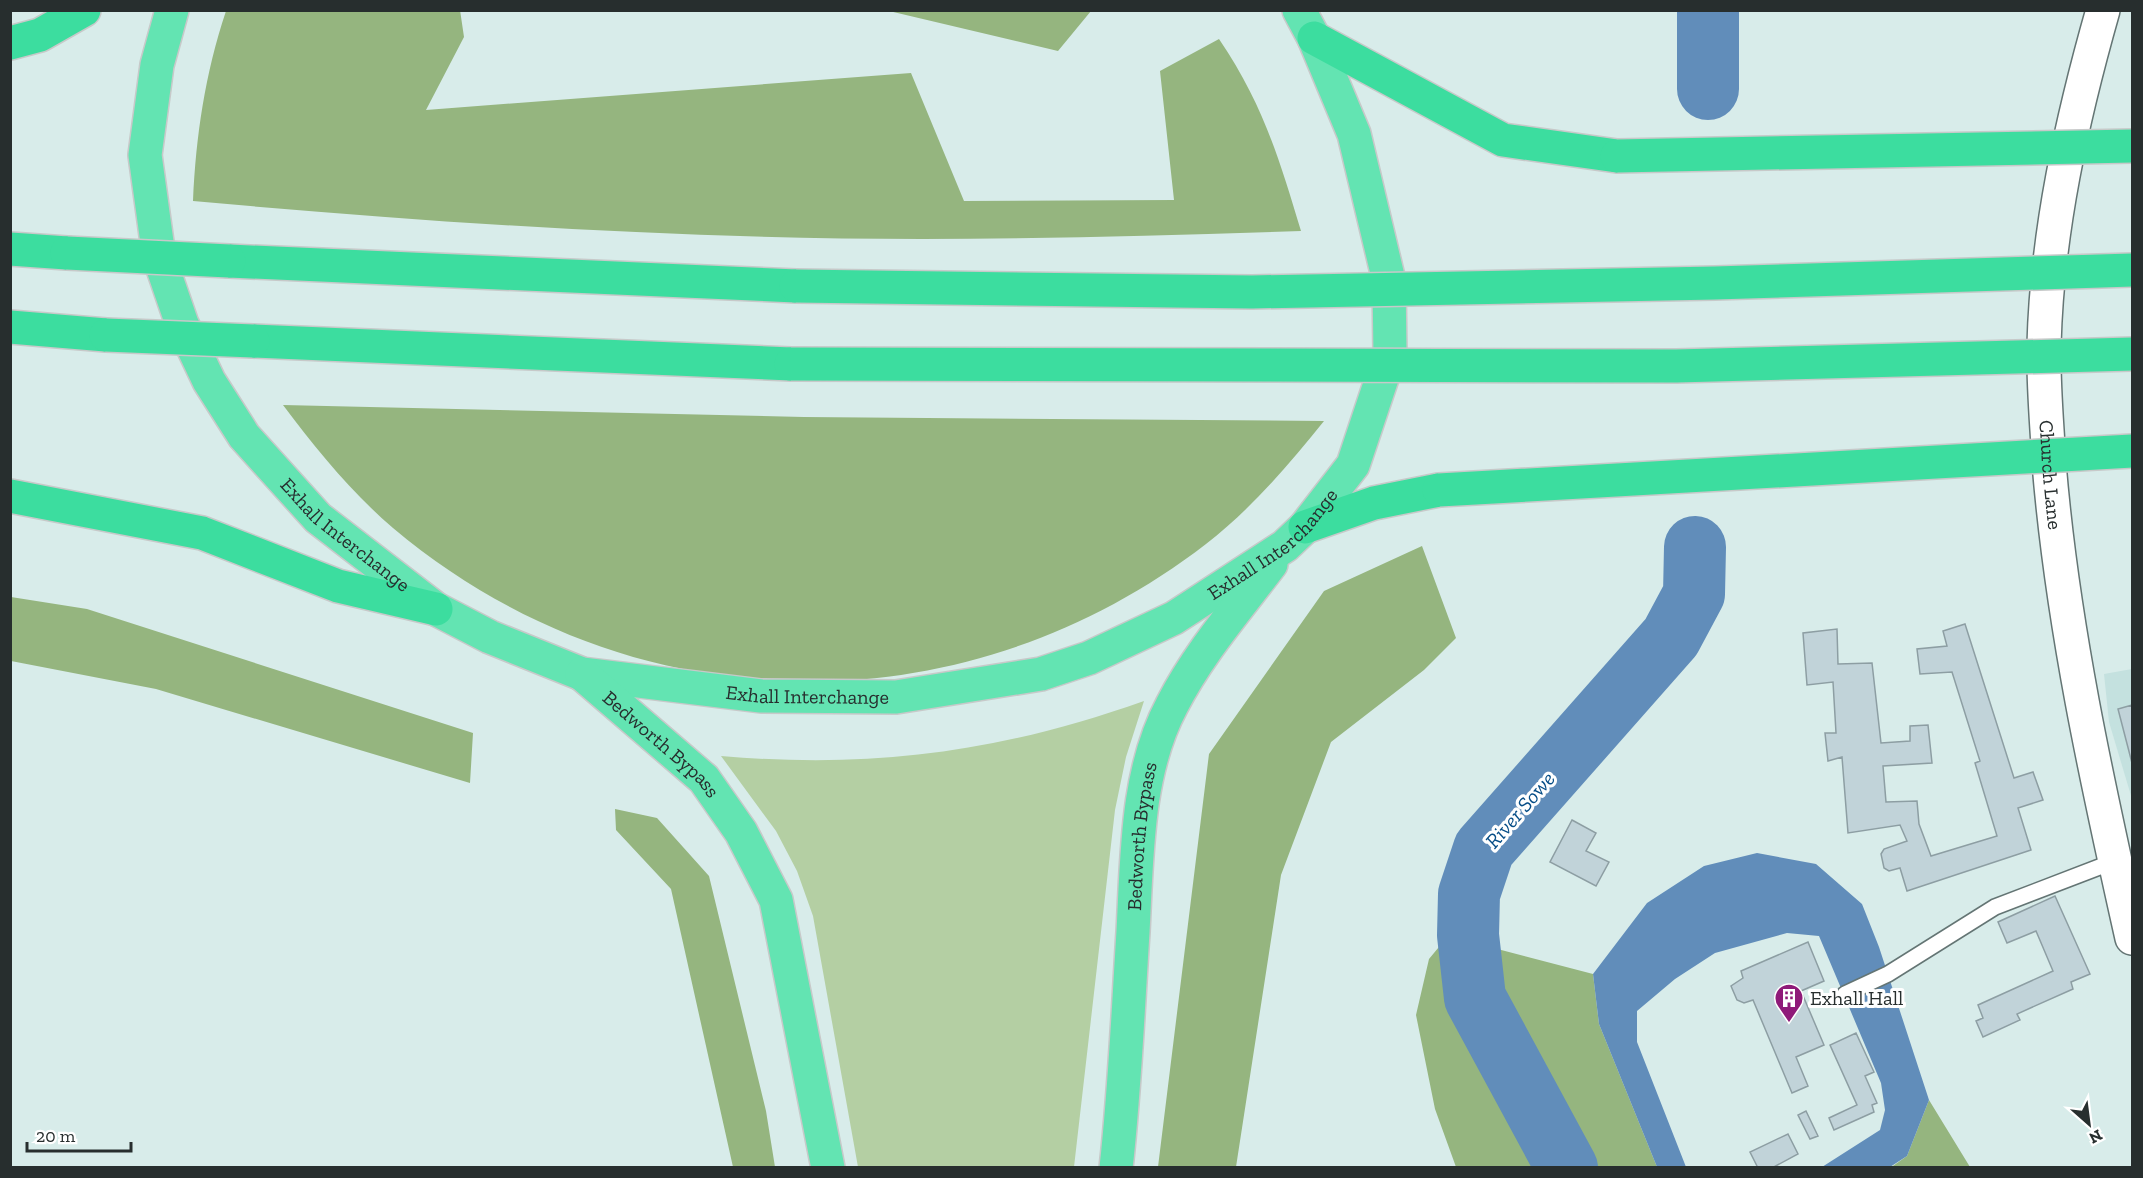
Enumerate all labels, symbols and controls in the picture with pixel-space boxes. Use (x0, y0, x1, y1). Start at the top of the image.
street label: Church Lane (2034, 419, 2068, 531)
street label: Exhall Interchange (276, 473, 415, 597)
street label: Exhall Interchange (1203, 484, 1342, 605)
street label: Exhall Interchange (725, 680, 889, 709)
street label: Bedworth Bypass (598, 685, 725, 802)
street label: Bedworth Bypass (1122, 759, 1162, 911)
water label: River Sowe (1480, 766, 1560, 853)
building icon: Exhall Hall (1773, 982, 1805, 1024)
place label: Exhall Hall (1810, 986, 1903, 1010)
north arrow (2059, 1094, 2119, 1154)
scale bar (27, 1115, 130, 1153)
text: 20 m (36, 1125, 76, 1147)
text: N (2086, 1126, 2106, 1148)

